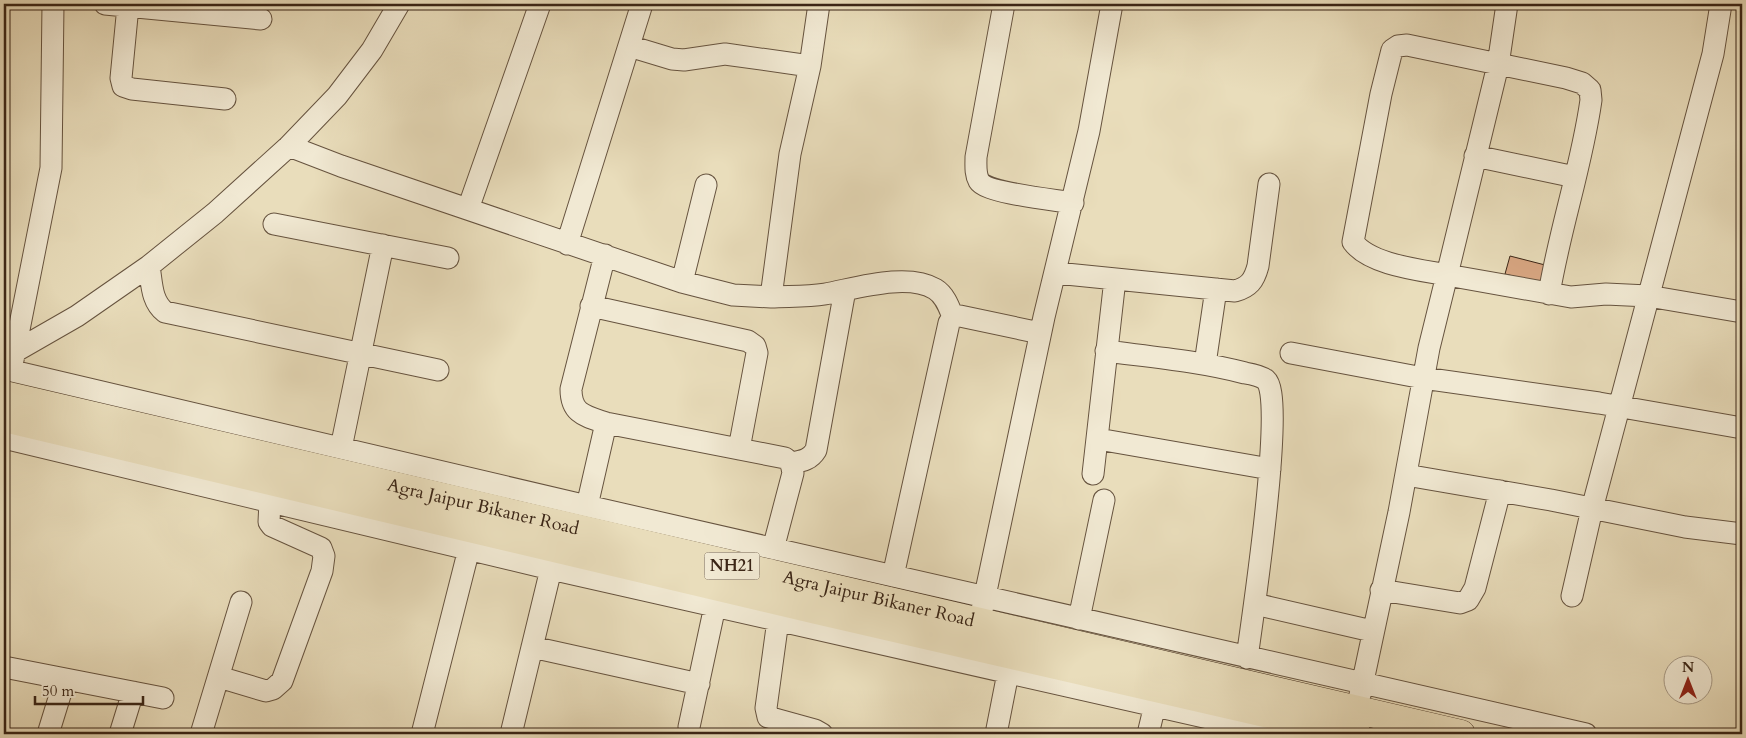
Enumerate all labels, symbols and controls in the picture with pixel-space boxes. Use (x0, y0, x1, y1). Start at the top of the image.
street label: Agra Jaipur Bikaner Road (385, 472, 582, 541)
road number: NH21 (704, 552, 760, 580)
street label: Agra Jaipur Bikaner Road (780, 564, 977, 633)
north arrow (1664, 656, 1714, 706)
text: N (1682, 658, 1694, 677)
scale bar (35, 673, 142, 705)
text: 50 m (42, 681, 74, 701)

